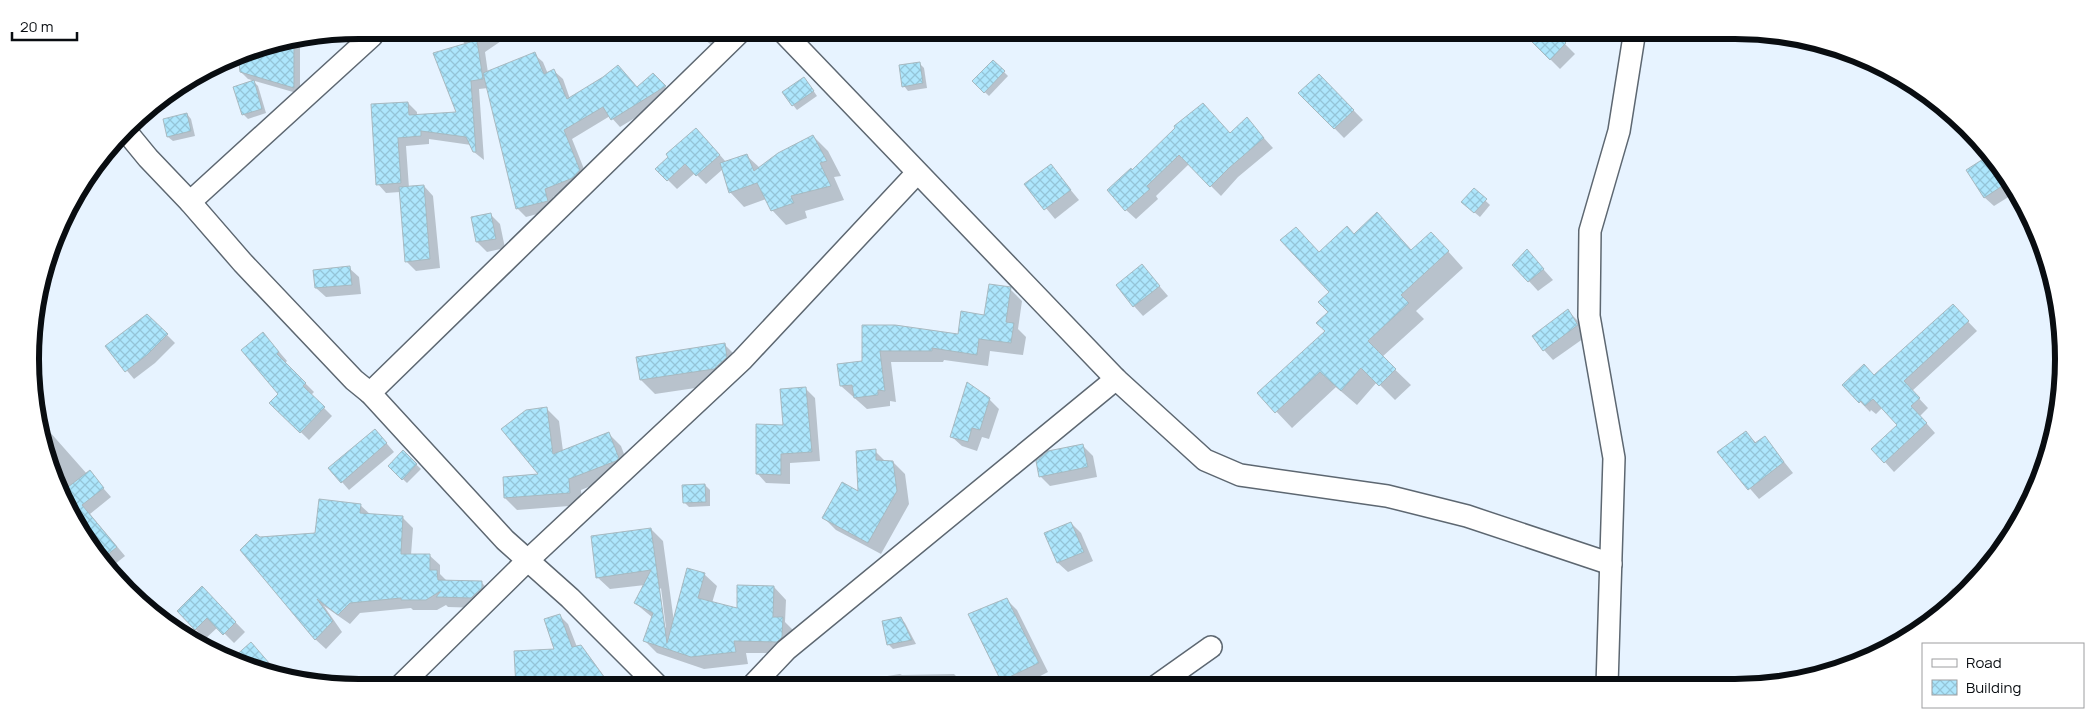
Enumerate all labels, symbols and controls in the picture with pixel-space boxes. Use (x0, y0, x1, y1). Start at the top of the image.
scale bar (12, 10, 78, 42)
text: 20 m (20, 16, 53, 37)
legend (1922, 643, 2084, 708)
text: Road (1966, 652, 2002, 673)
text: Building (1966, 677, 2021, 698)

